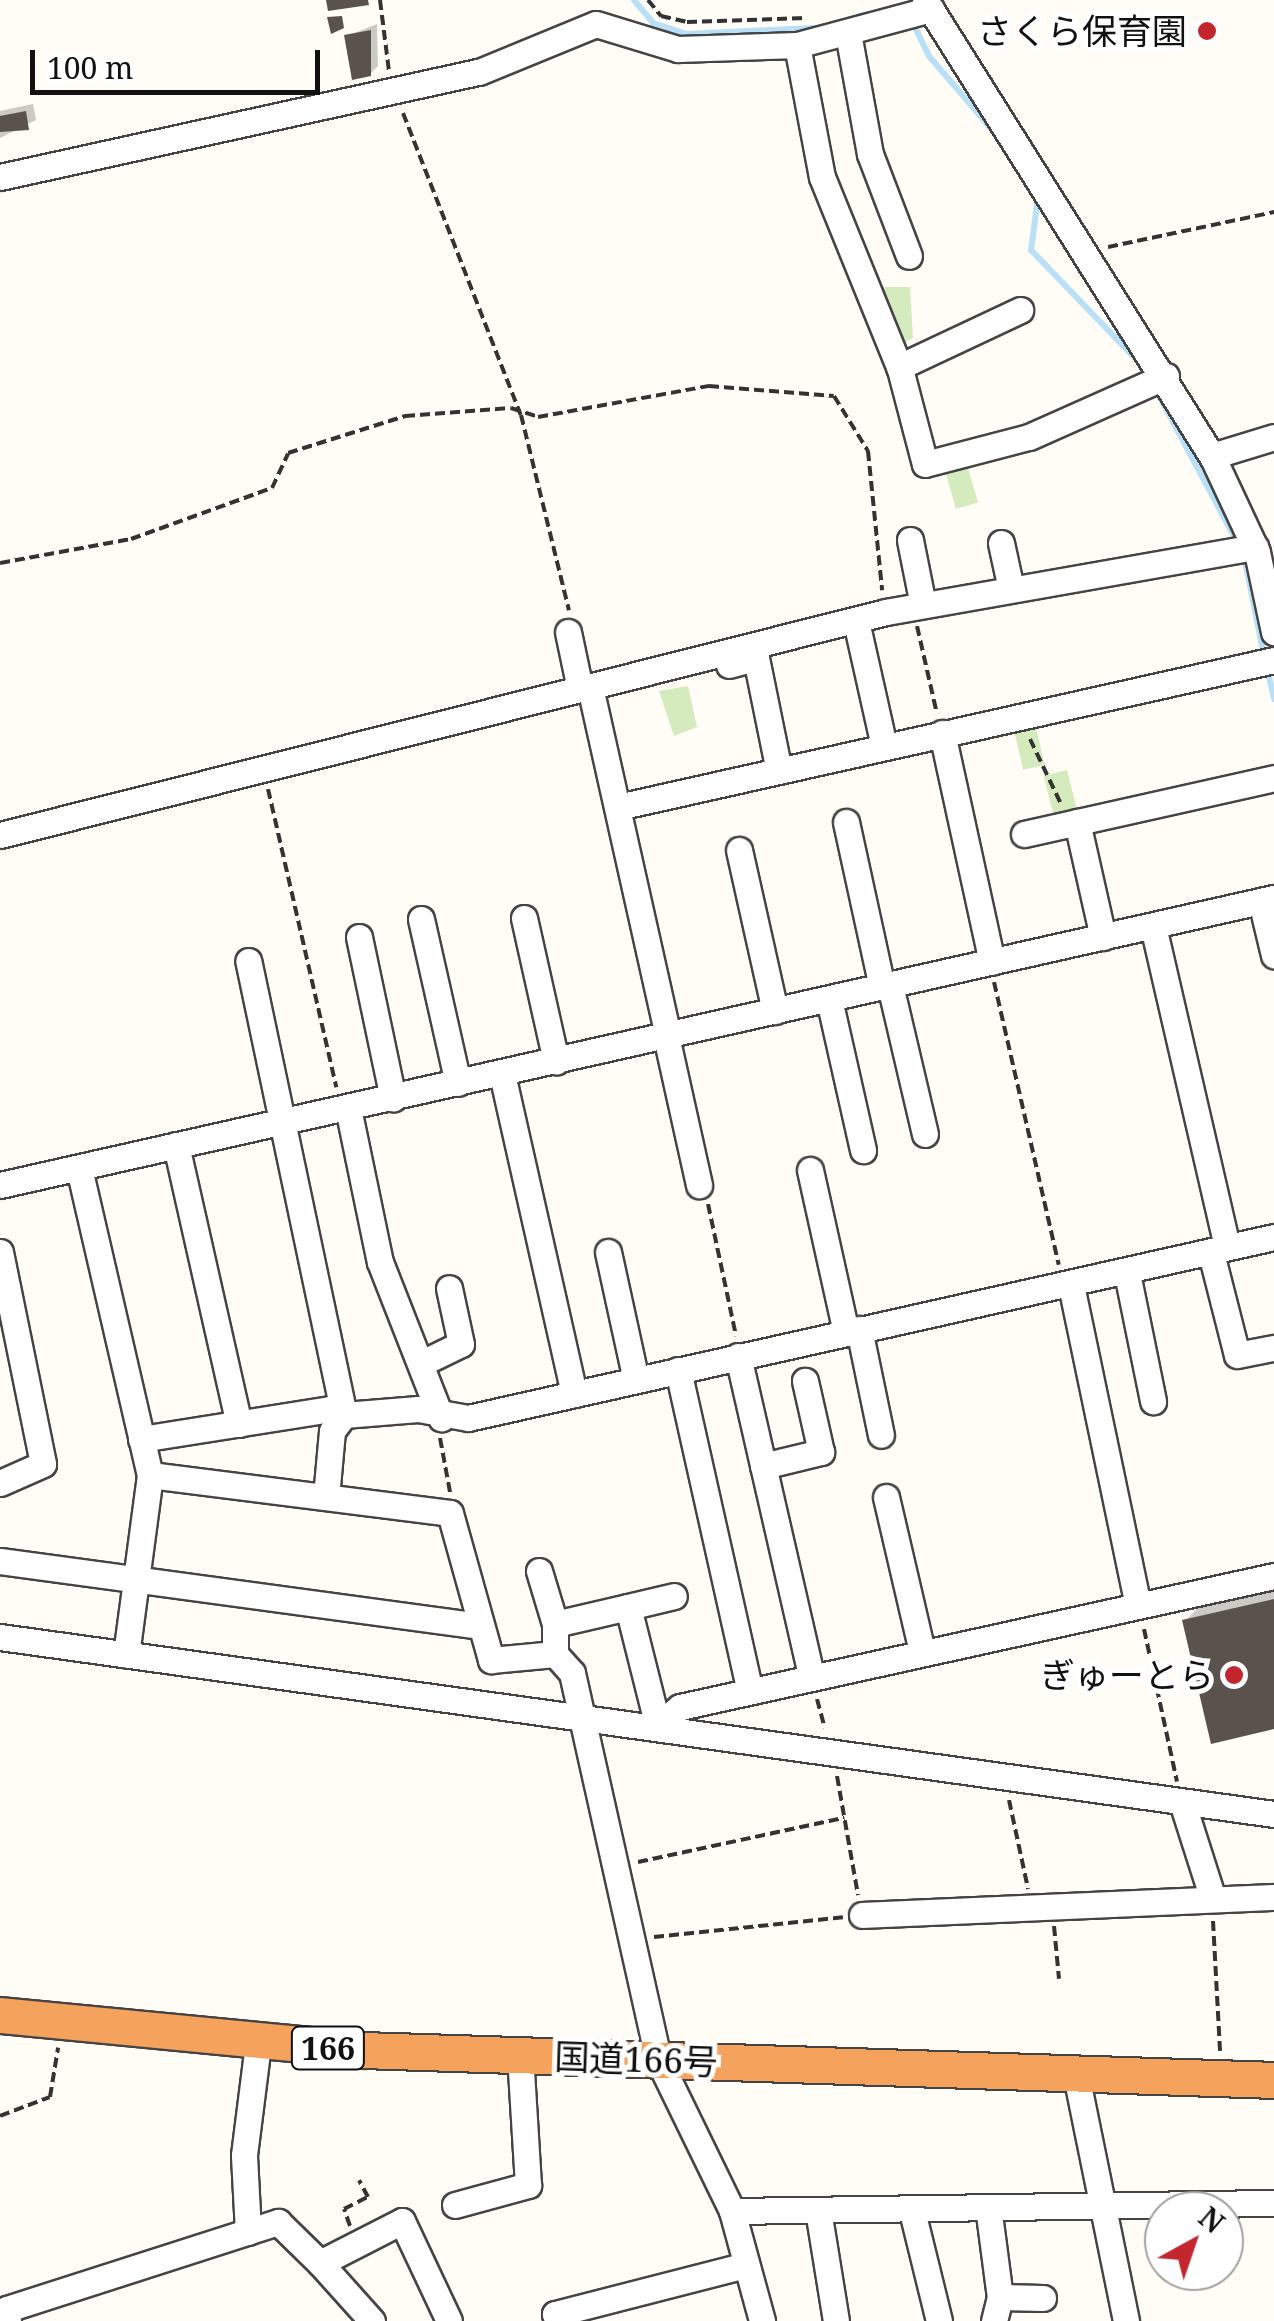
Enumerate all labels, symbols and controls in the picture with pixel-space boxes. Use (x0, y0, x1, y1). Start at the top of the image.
place label: さくら保育園 (977, 10, 1187, 52)
marker: さくら保育園 (1196, 20, 1218, 42)
scale bar (35, 30, 325, 92)
text: 100 m (47, 47, 133, 88)
place label: ぎゅーとら (1039, 1654, 1214, 1696)
marker: ぎゅーとら (1223, 1664, 1245, 1686)
road number: 166 (290, 2021, 366, 2075)
street label: 国道166号 (553, 2035, 719, 2083)
north arrow (1144, 2191, 1244, 2291)
text: N (1191, 2198, 1233, 2241)

